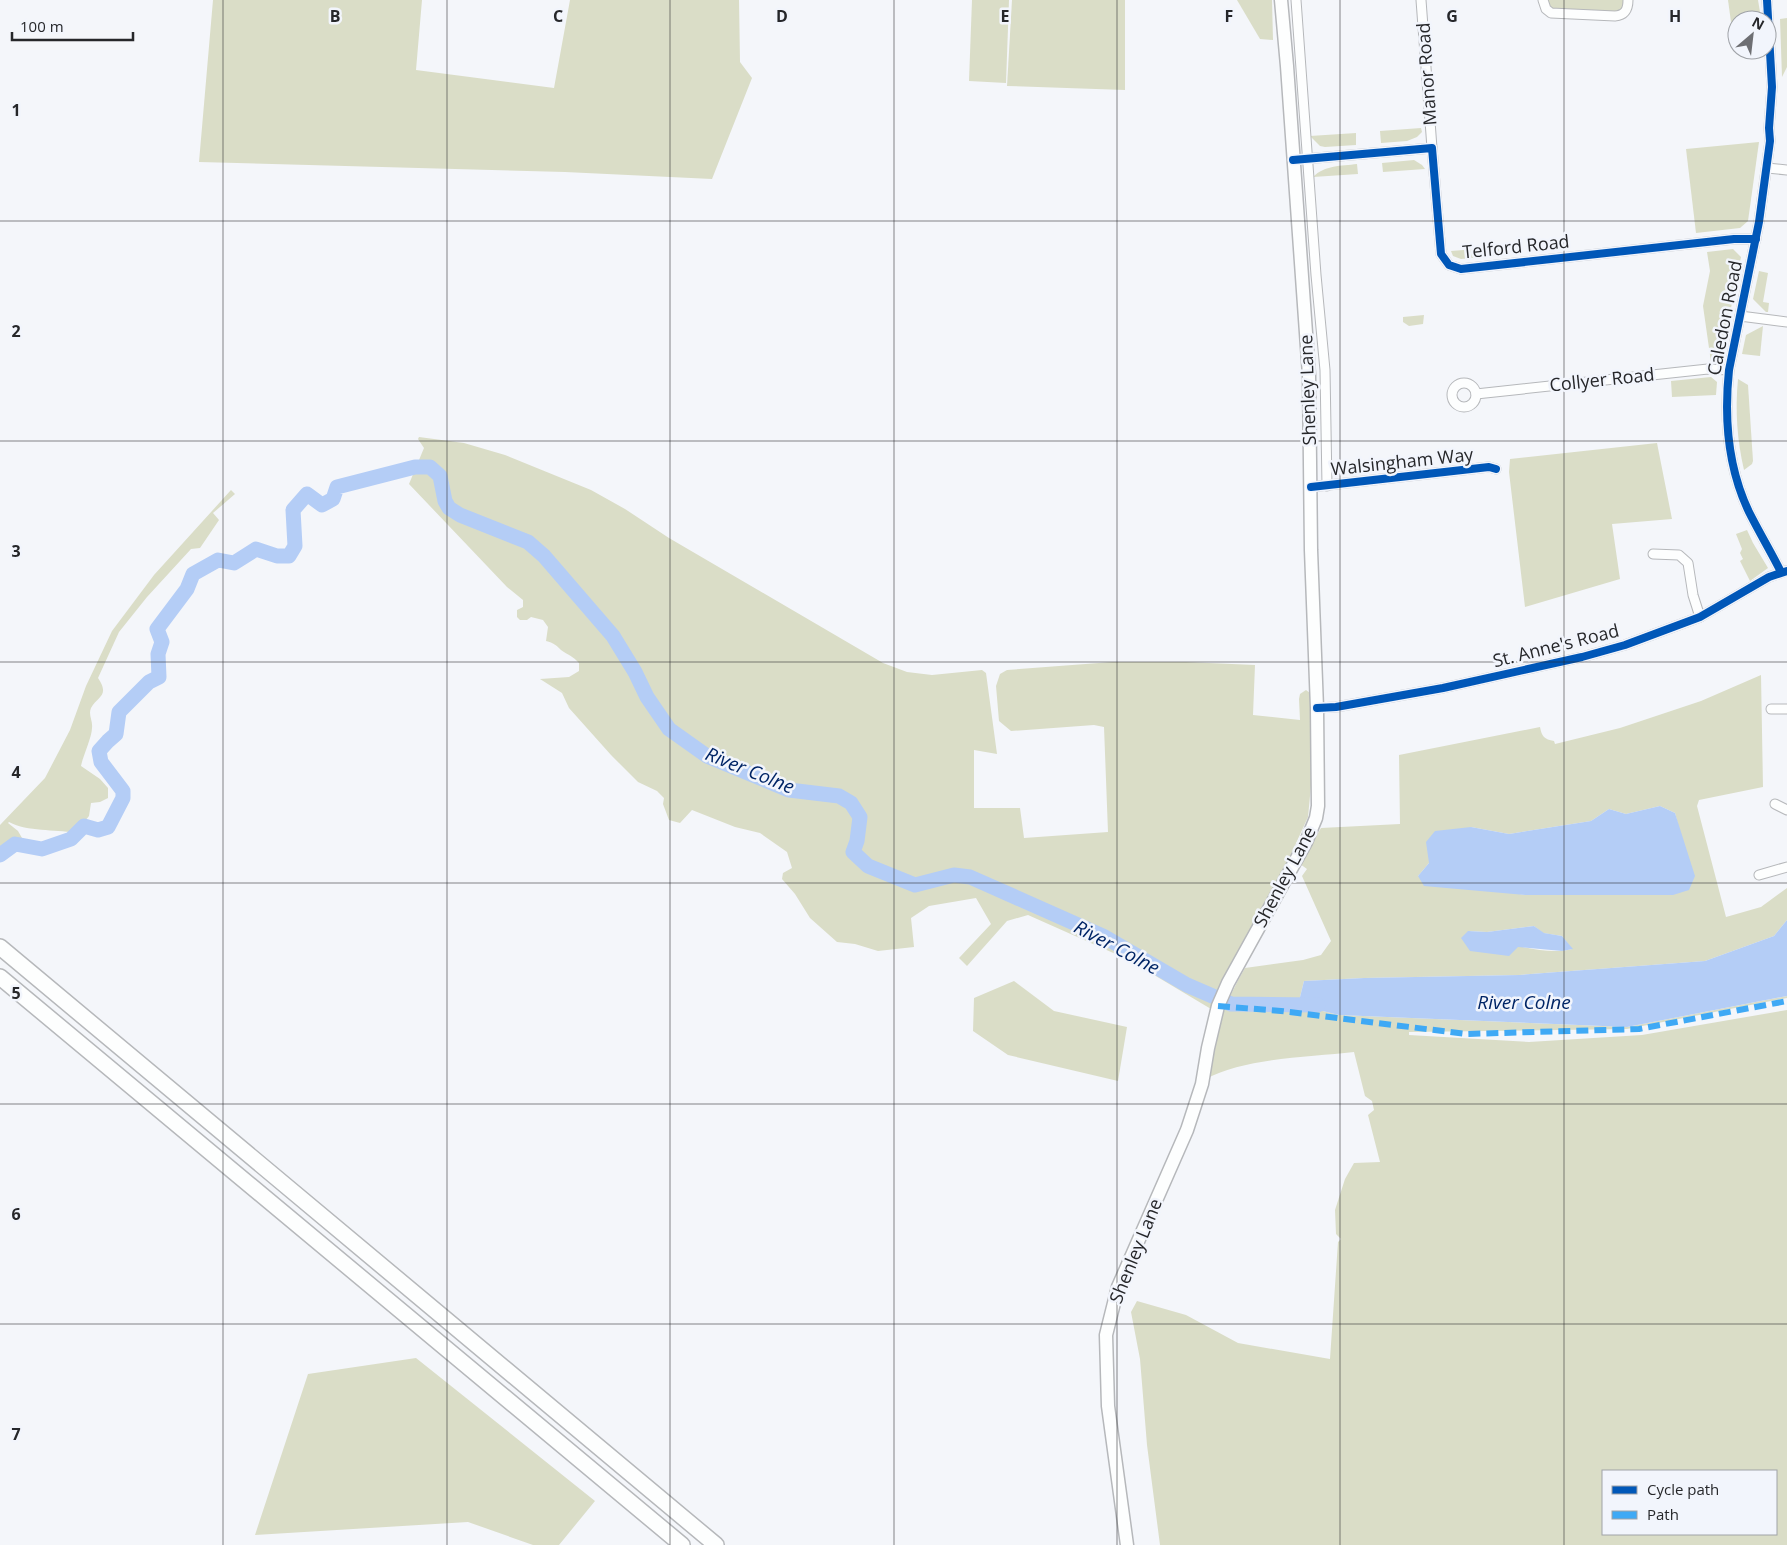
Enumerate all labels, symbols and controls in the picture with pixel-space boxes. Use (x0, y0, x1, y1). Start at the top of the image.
text: B (330, 5, 340, 27)
text: C (553, 5, 563, 27)
text: D (776, 5, 788, 27)
text: E (1001, 5, 1010, 27)
text: F (1225, 5, 1233, 27)
text: G (1446, 5, 1458, 27)
text: H (1669, 5, 1681, 27)
scale bar (12, 10, 134, 42)
north arrow (1727, 10, 1777, 60)
text: N (1749, 12, 1768, 34)
text: 100 m (20, 16, 64, 36)
street label: Manor Road (1410, 22, 1442, 126)
text: 1 (11, 99, 21, 121)
street label: Telford Road (1461, 228, 1571, 264)
street label: Caledon Road (1701, 258, 1747, 377)
text: 2 (11, 320, 21, 342)
street label: Shenley Lane (1293, 334, 1321, 446)
street label: Collyer Road (1548, 362, 1656, 396)
street label: Walsingham Way (1329, 441, 1475, 480)
text: 3 (11, 540, 21, 562)
street label: St. Anne's Road (1490, 618, 1621, 672)
water label: River Colne (702, 740, 798, 800)
text: 4 (11, 761, 21, 783)
street label: Shenley Lane (1247, 822, 1321, 931)
water label: River Colne (1070, 914, 1164, 980)
text: 5 (11, 982, 21, 1004)
water label: River Colne (1477, 989, 1571, 1015)
street label: Shenley Lane (1103, 1195, 1167, 1307)
text: 6 (11, 1203, 21, 1225)
text: 7 (11, 1423, 21, 1445)
legend (1602, 1470, 1777, 1535)
text: Cycle path (1647, 1479, 1719, 1499)
text: Path (1647, 1504, 1679, 1524)

